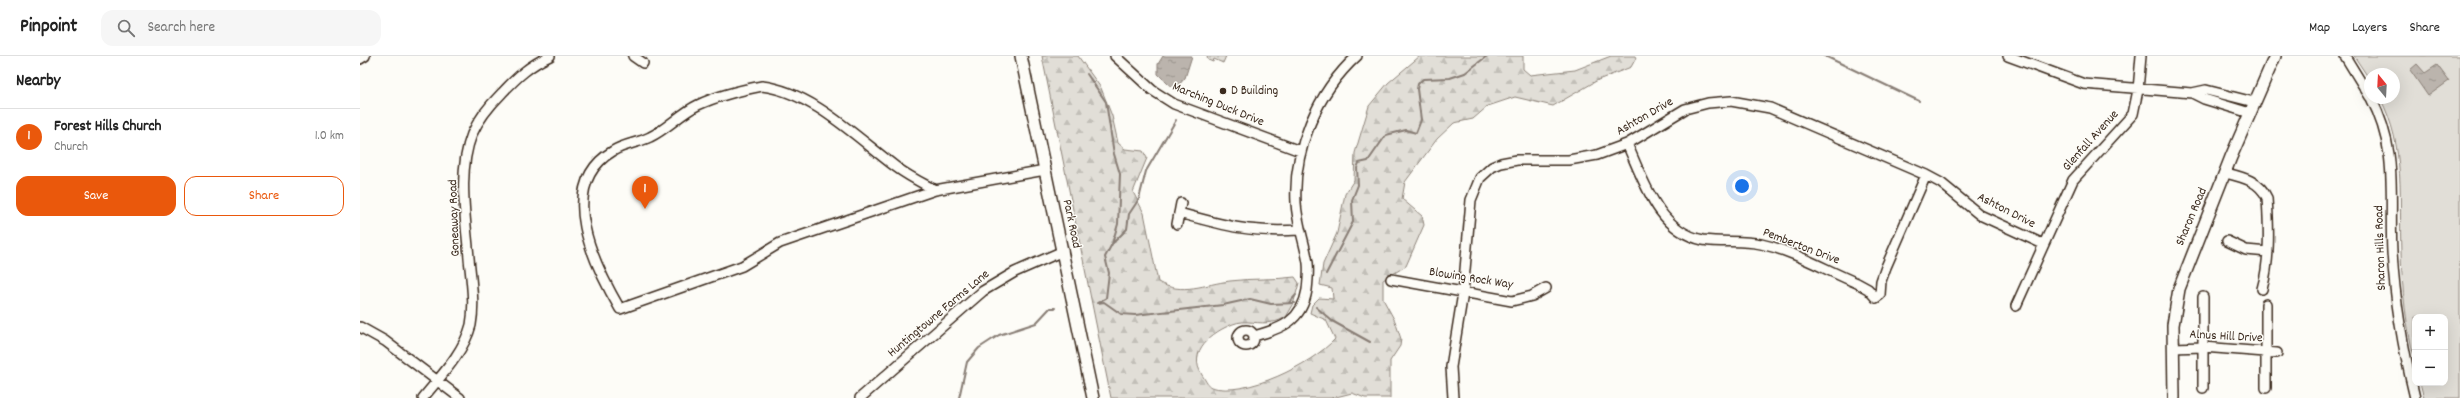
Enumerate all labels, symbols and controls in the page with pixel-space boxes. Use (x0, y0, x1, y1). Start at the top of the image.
search box (101, 10, 381, 46)
text: Pinpoint (20, 14, 77, 41)
icon: search (115, 17, 137, 39)
text: Search here (147, 17, 215, 39)
text: Map (2309, 18, 2330, 38)
text: Layers (2352, 18, 2387, 38)
text: Share (2409, 18, 2440, 38)
north arrow (2364, 68, 2400, 104)
text: Nearby (16, 70, 60, 94)
street label: Marching Duck Drive (1169, 78, 1267, 132)
place label: D Building (1231, 82, 1278, 101)
marker: D Building (1218, 86, 1228, 96)
street label: Ashton Drive (1613, 93, 1677, 141)
street label: Glenfall Avenue (2058, 106, 2124, 176)
text: Forest Hills Church (54, 116, 161, 138)
text: 1 (28, 127, 30, 146)
text: 1.0 km (315, 127, 344, 146)
text: Church (54, 138, 88, 157)
button: Save (16, 176, 176, 216)
button: Share (184, 176, 344, 216)
pin: 1 (632, 176, 658, 209)
your location (1732, 176, 1752, 196)
street label: Goneaway Road (444, 179, 466, 257)
street label: Sharon Road (2171, 185, 2213, 249)
street label: Ashton Drive (1974, 188, 2039, 234)
street label: Park Road (1057, 198, 1085, 250)
street label: Sharon Hills Road (2370, 205, 2392, 291)
street label: Pemberton Drive (1760, 224, 1843, 271)
street label: Blowing Rock Way (1428, 263, 1515, 295)
street label: Huntingtowne Farms Lane (884, 265, 994, 362)
map controls (2412, 314, 2448, 386)
button: + (2412, 314, 2448, 350)
street label: Alnus Hill Drive (2189, 326, 2263, 348)
button: − (2412, 350, 2448, 386)

